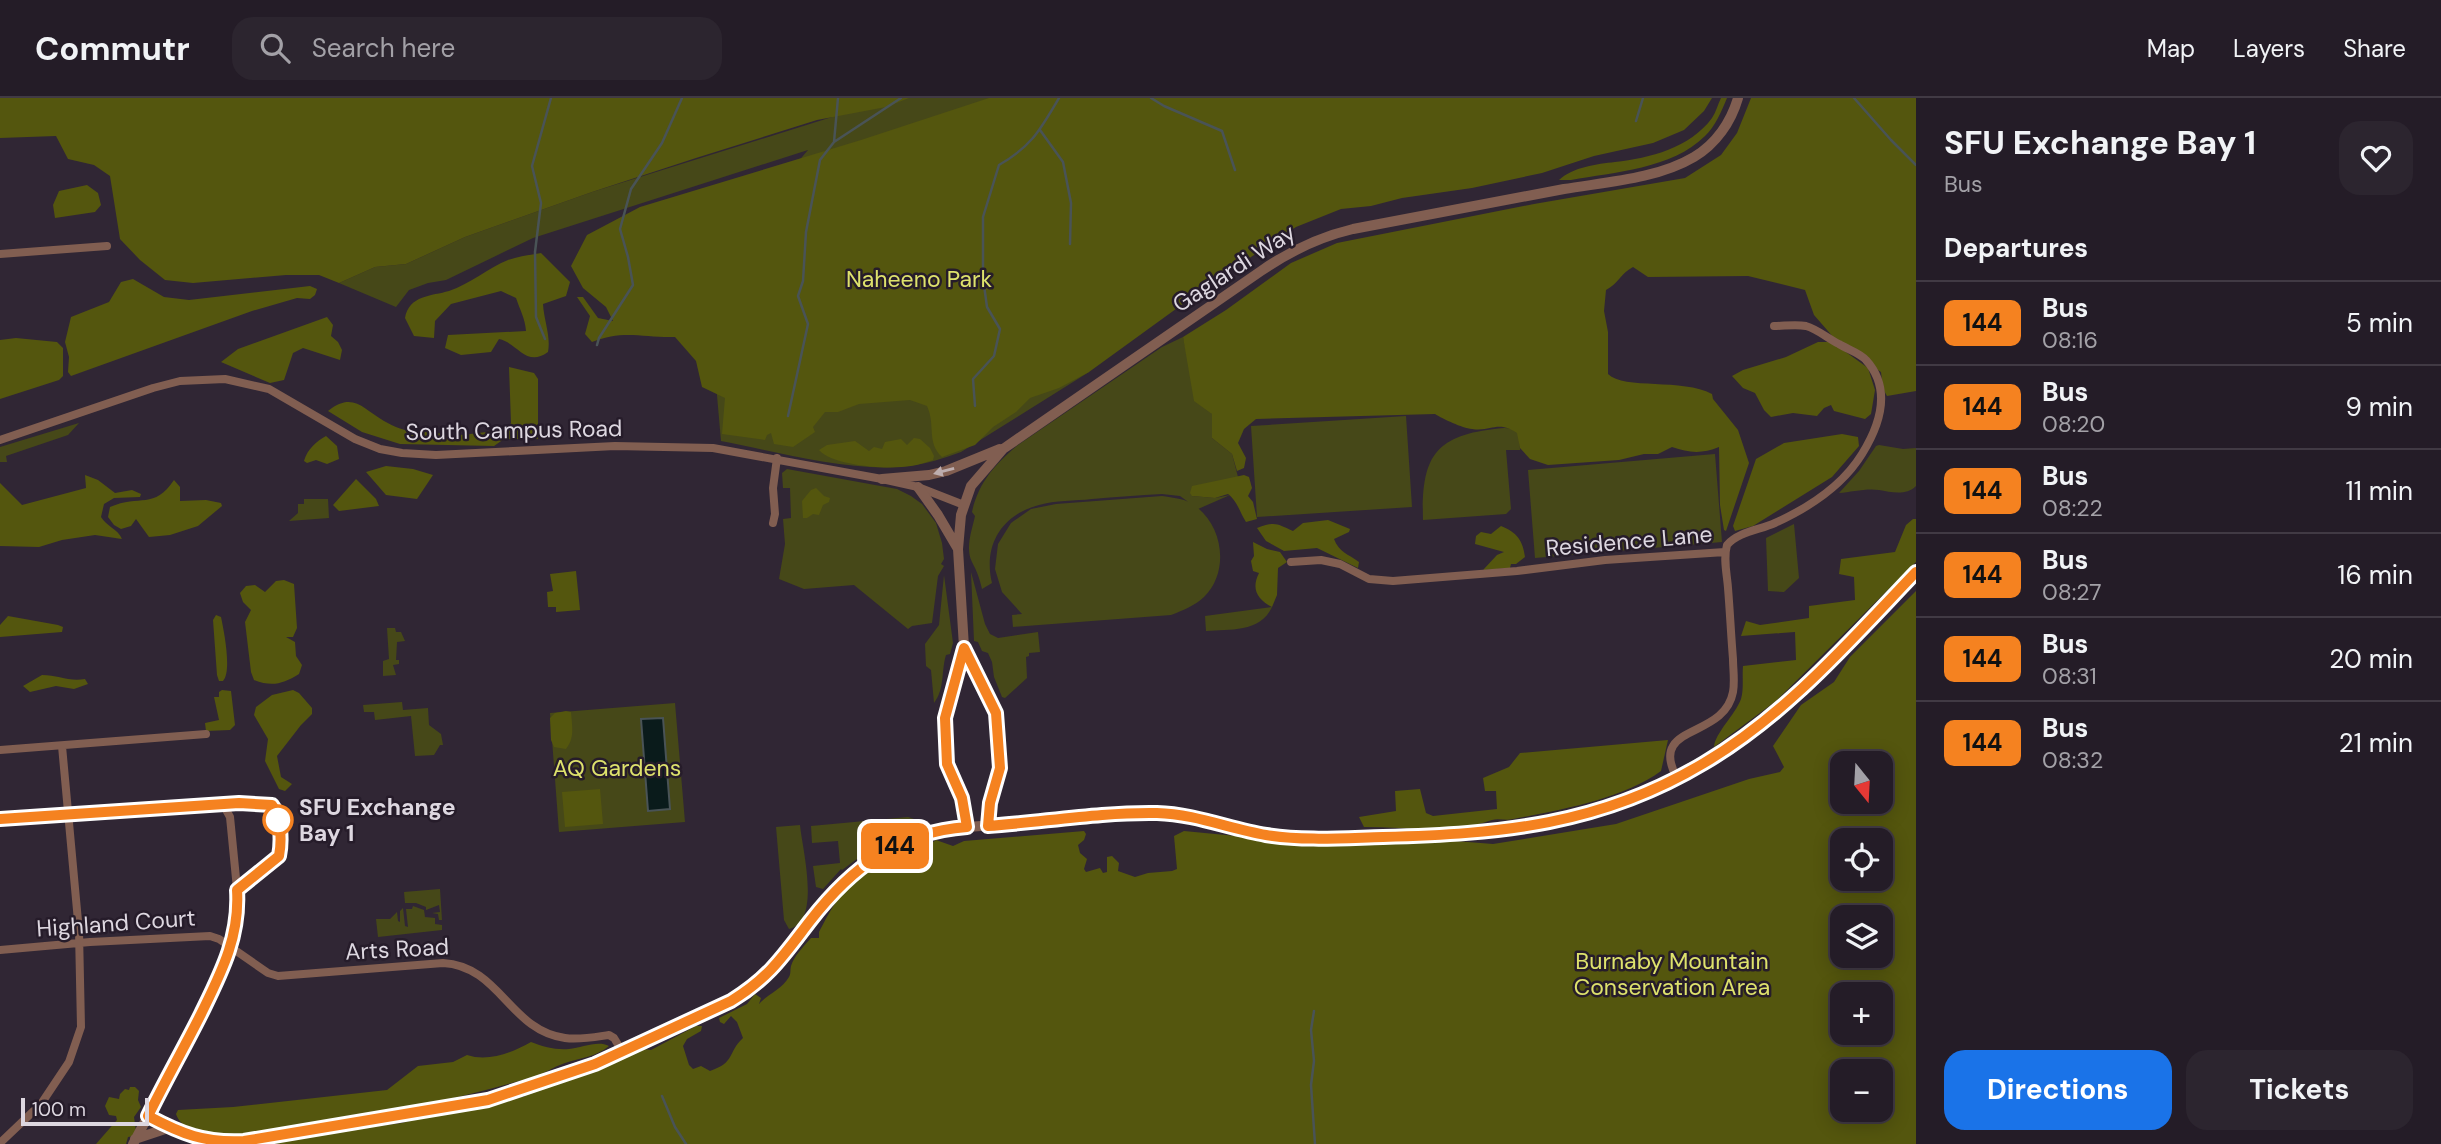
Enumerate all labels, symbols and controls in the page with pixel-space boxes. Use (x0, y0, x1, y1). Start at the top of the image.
search box (232, 17, 722, 80)
text: Commutr (35, 27, 190, 70)
icon: search (256, 29, 294, 67)
text: Search here (312, 31, 455, 65)
text: Map (2147, 33, 2195, 64)
text: Layers (2233, 33, 2305, 64)
text: Share (2343, 33, 2406, 64)
text: SFU Exchange Bay 1 (1944, 121, 2256, 164)
button: heart (2339, 121, 2413, 195)
text: Bus (1944, 169, 1983, 199)
street label: Gaglardi Way (1167, 217, 1301, 319)
text: Departures (1944, 231, 2088, 265)
park label: Naheeno Park (846, 264, 992, 294)
text: Bus (2042, 291, 2088, 325)
text: 5 min (2346, 306, 2413, 340)
text: 144 (1963, 307, 2002, 338)
text: 08:16 (2042, 325, 2098, 355)
text: Bus (2042, 375, 2088, 409)
text: 9 min (2345, 390, 2413, 424)
text: 144 (1963, 391, 2002, 422)
text: 08:20 (2042, 409, 2105, 439)
street label: South Campus Road (405, 413, 623, 447)
text: Bus (2042, 459, 2088, 493)
one-way arrow (933, 466, 955, 477)
text: 11 min (2346, 474, 2413, 508)
text: 144 (1963, 475, 2002, 506)
text: 08:22 (2042, 493, 2103, 523)
street label: Residence Lane (1544, 519, 1714, 563)
text: Bus (2042, 543, 2088, 577)
text: 16 min (2337, 558, 2413, 592)
text: 144 (1963, 559, 2002, 590)
text: 08:27 (2042, 577, 2102, 607)
text: Bus (2042, 627, 2088, 661)
text: 20 min (2329, 642, 2413, 676)
text: 144 (1963, 643, 2002, 674)
text: 08:31 (2042, 661, 2097, 691)
text: Bus (2042, 711, 2088, 745)
text: 21 min (2339, 726, 2413, 760)
text: 144 (1963, 727, 2002, 758)
text: 08:32 (2042, 745, 2103, 775)
north arrow (1830, 751, 1894, 814)
map controls (1830, 751, 1893, 1122)
park label: AQ Gardens (553, 753, 681, 783)
place label: SFU Exchange Bay 1 (299, 792, 456, 848)
marker: SFU Exchange Bay 1 (263, 805, 293, 835)
line badge: 144 (855, 823, 935, 869)
button: locate (1830, 828, 1893, 891)
text: 144 (875, 830, 915, 861)
street label: Highland Court (35, 902, 197, 944)
button: layers (1830, 905, 1893, 968)
street label: Arts Road (344, 931, 450, 967)
park label: Burnaby Mountain Conservation Area (1574, 946, 1770, 1002)
button: + (1830, 982, 1893, 1045)
button: Directions (1944, 1050, 2172, 1130)
button: Tickets (2186, 1050, 2413, 1130)
button: − (1830, 1059, 1893, 1122)
scale bar (21, 1095, 149, 1127)
text: 100 m (32, 1097, 86, 1122)

